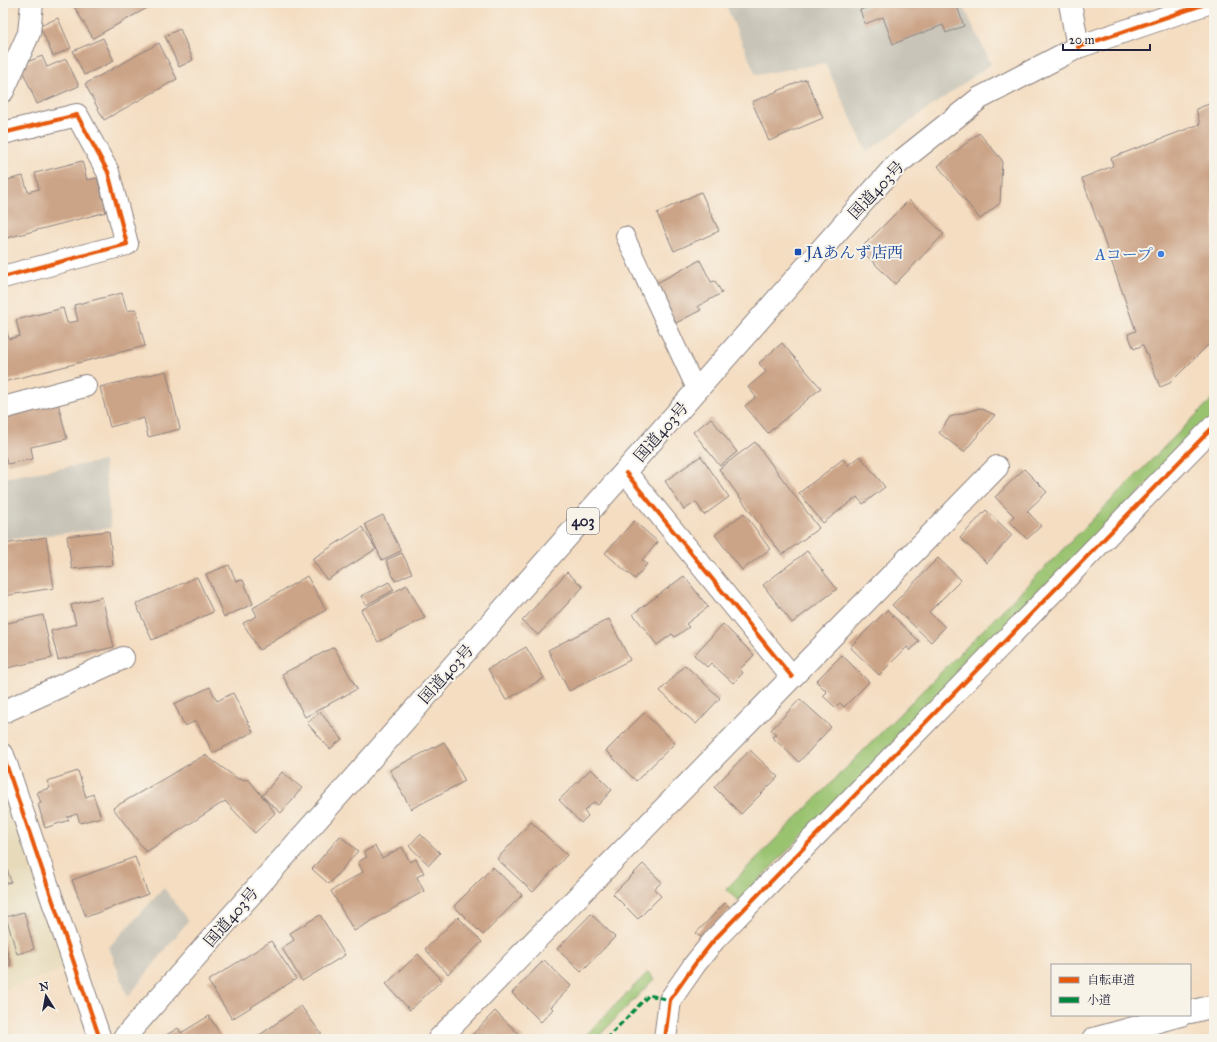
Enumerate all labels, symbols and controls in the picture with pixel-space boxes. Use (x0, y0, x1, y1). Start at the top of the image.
scale bar (1063, 26, 1150, 52)
text: 20 m (1069, 33, 1095, 47)
street label: 国道403号 (844, 157, 908, 223)
place label: JAあんず店西 (804, 243, 903, 263)
place label: Aコープ (1094, 245, 1153, 264)
marker: JAあんず店西 (793, 247, 803, 257)
marker: Aコープ (1156, 249, 1166, 259)
street label: 国道403号 (630, 398, 692, 466)
road number: 403 (567, 508, 599, 534)
street label: 国道403号 (415, 641, 477, 707)
street label: 国道403号 (200, 883, 262, 951)
legend (1051, 964, 1191, 1016)
text: 自転車道 (1087, 973, 1135, 987)
north arrow (26, 976, 66, 1016)
text: N (38, 979, 51, 994)
text: 小道 (1087, 993, 1111, 1007)

